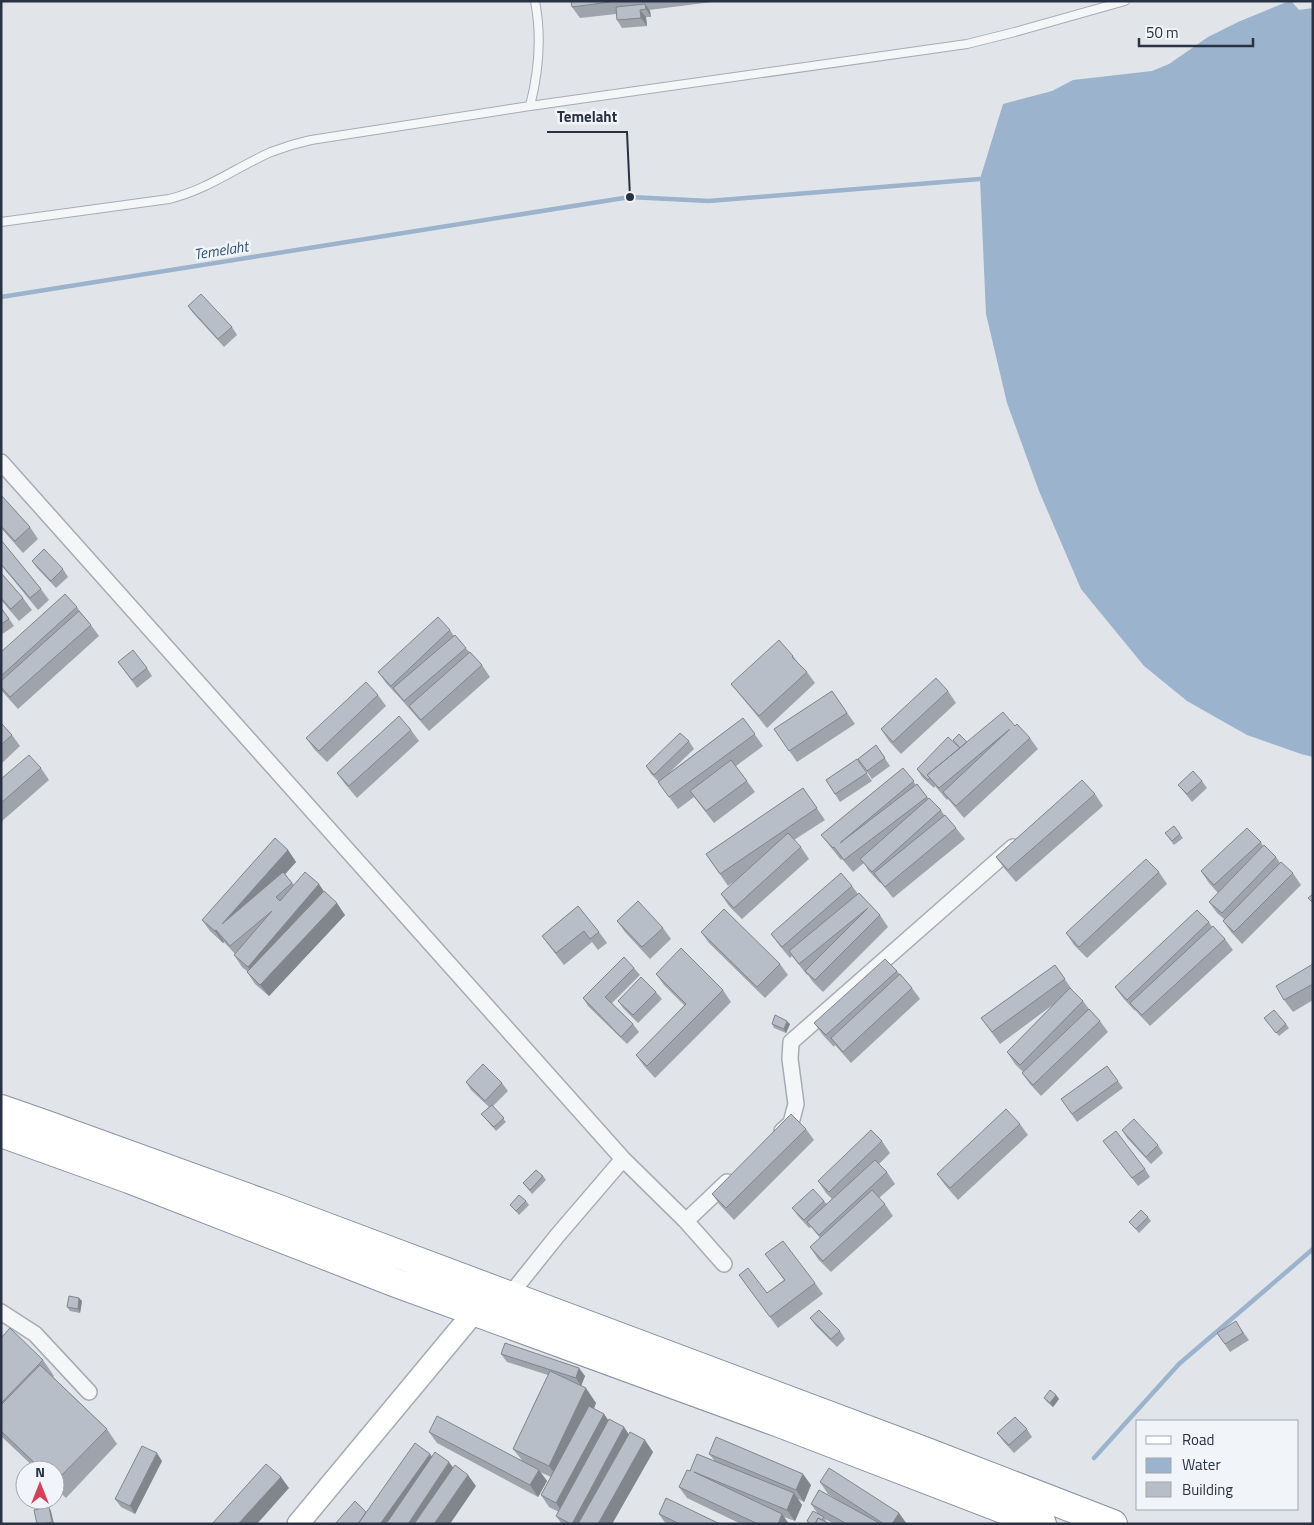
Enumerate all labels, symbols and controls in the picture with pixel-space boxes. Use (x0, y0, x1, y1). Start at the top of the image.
scale bar (1139, 15, 1253, 47)
text: 50 m (1146, 21, 1179, 44)
callout: Temelaht (547, 102, 627, 132)
text: Temelaht (557, 105, 618, 128)
water label: Temelaht (192, 234, 252, 266)
legend (1136, 1420, 1299, 1510)
text: Road (1182, 1428, 1214, 1451)
text: Water (1182, 1453, 1221, 1476)
north arrow (15, 1460, 65, 1510)
text: N (35, 1461, 45, 1482)
text: Building (1182, 1478, 1233, 1501)

